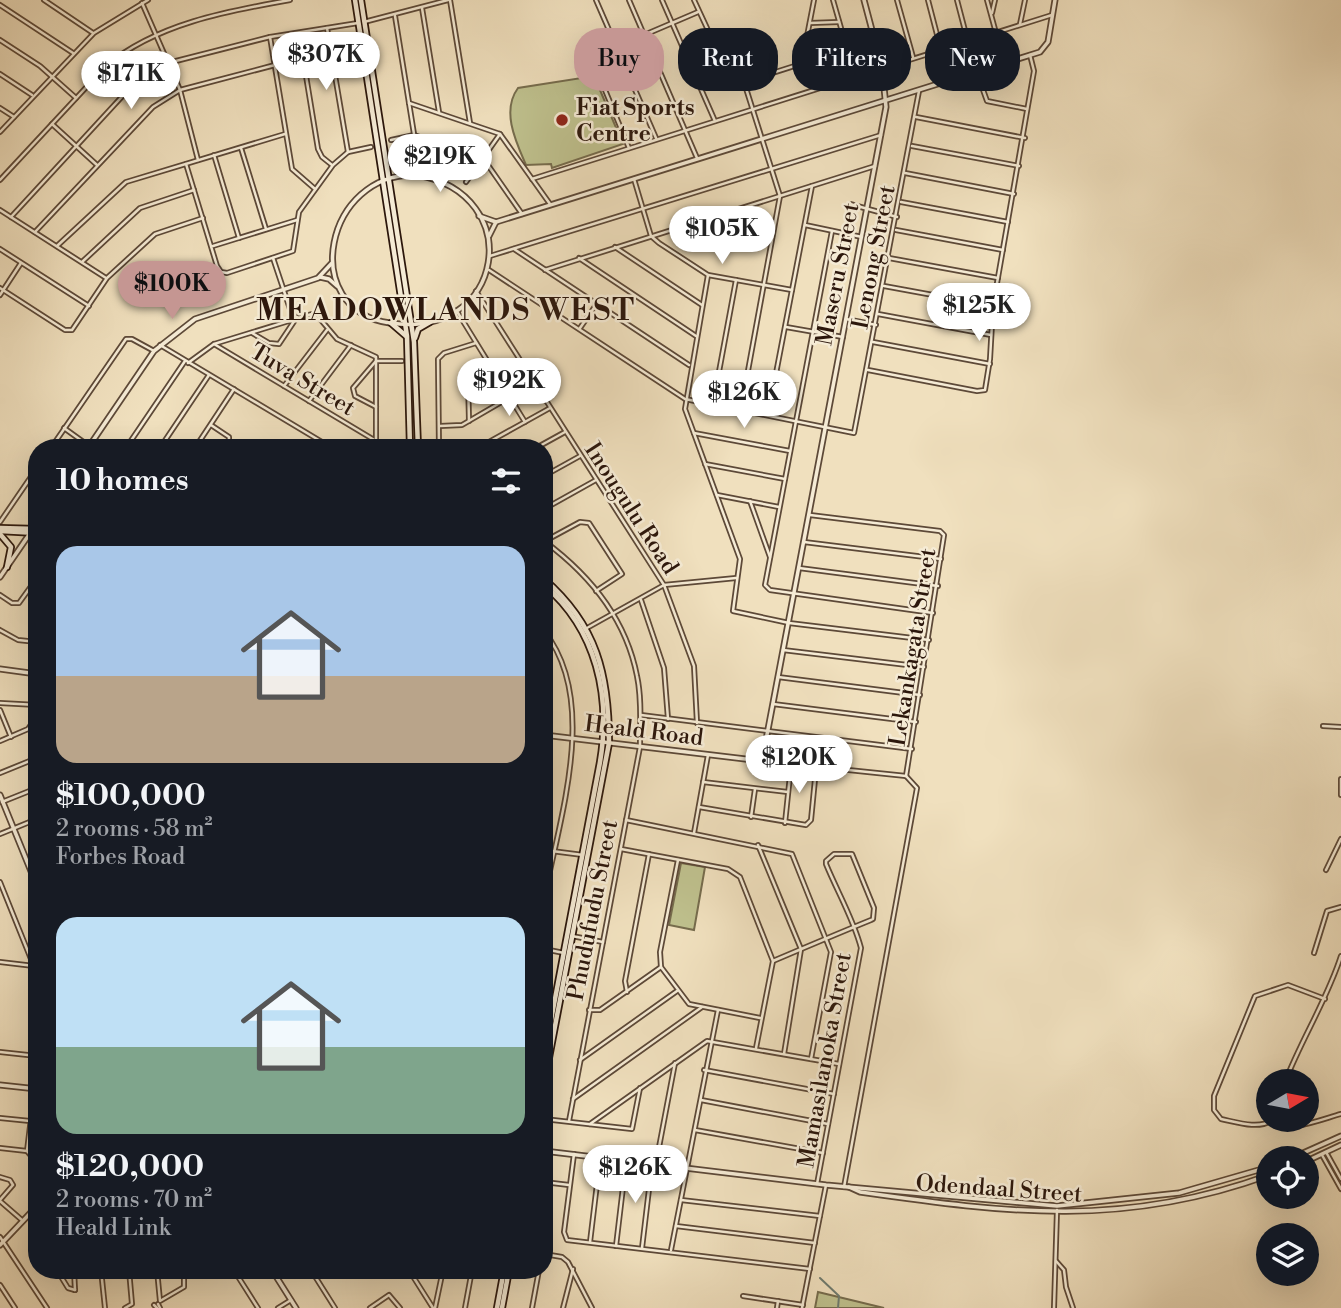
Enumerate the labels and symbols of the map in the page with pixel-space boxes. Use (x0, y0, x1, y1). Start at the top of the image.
pin: $307K (277, 32, 375, 92)
pin: $171K (82, 52, 180, 111)
place label: Fiat Sports Centre (576, 94, 695, 148)
marker: Fiat Sports Centre (554, 112, 570, 128)
pin: $219K (391, 134, 489, 194)
street label: Lenong Street (846, 183, 902, 332)
street label: Maseru Street (810, 201, 866, 348)
pin: $105K (673, 206, 771, 266)
pin: $100K (123, 262, 221, 321)
pin: $125K (930, 284, 1028, 343)
district label: MEADOWLANDS WEST (256, 292, 636, 330)
street label: Tuva Street (245, 338, 360, 422)
pin: $192K (460, 358, 558, 418)
pin: $126K (695, 370, 793, 430)
street label: Inougulu Road (578, 437, 684, 580)
street label: Lekankagata Street (883, 546, 942, 748)
street label: Heald Road (583, 710, 705, 752)
pin: $120K (750, 736, 848, 795)
street label: Phudufudu Street (562, 817, 624, 1003)
street label: Mamasilanoka Street (792, 950, 858, 1170)
north arrow (1256, 1069, 1320, 1132)
pin: $126K (586, 1146, 684, 1205)
street label: Odendaal Street (915, 1169, 1083, 1209)

